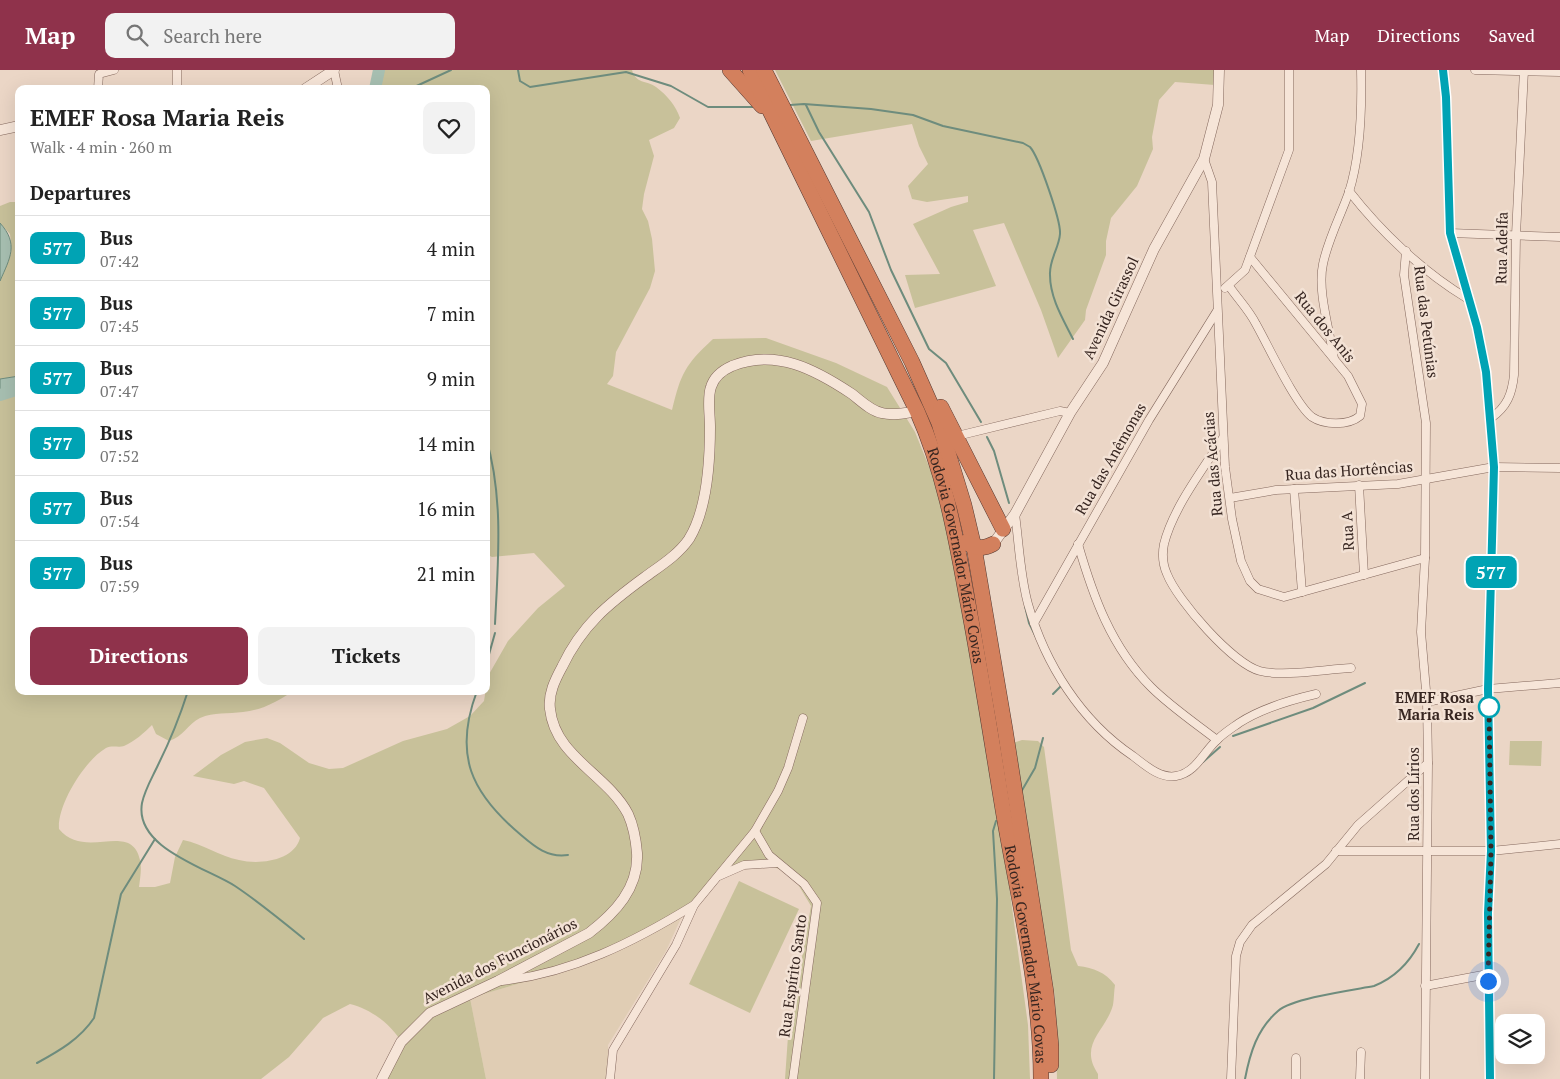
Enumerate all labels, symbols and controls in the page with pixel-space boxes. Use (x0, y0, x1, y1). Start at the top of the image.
search box (105, 13, 455, 58)
text: Map (25, 19, 75, 51)
icon: search (123, 21, 151, 49)
text: Search here (163, 23, 262, 48)
text: Map (1314, 23, 1349, 47)
text: Directions (1377, 23, 1460, 47)
text: Saved (1488, 23, 1535, 47)
text: EMEF Rosa Maria Reis (30, 101, 284, 133)
button: heart (423, 102, 475, 154)
text: Walk · 4 min · 260 m (30, 136, 172, 158)
text: Departures (30, 180, 131, 205)
street label: Rua Adelfa (1490, 211, 1512, 284)
text: Bus (100, 225, 133, 250)
text: 577 (42, 236, 73, 260)
text: 4 min (427, 236, 475, 261)
text: 07:42 (100, 250, 139, 272)
street label: Avenida Girassol (1078, 253, 1143, 362)
street label: Rua das Petúnias (1410, 265, 1444, 379)
street label: Rua dos Anis (1291, 287, 1361, 366)
text: Bus (100, 290, 133, 315)
text: 577 (42, 301, 73, 325)
text: 7 min (427, 301, 475, 326)
text: 07:45 (100, 315, 139, 337)
text: Bus (100, 355, 133, 380)
text: 577 (42, 366, 73, 390)
text: 9 min (427, 366, 475, 391)
text: 07:47 (100, 380, 139, 402)
street label: Rua das Anêmonas (1070, 399, 1150, 518)
street label: Rua das Acácias (1197, 411, 1227, 517)
text: Bus (100, 420, 133, 445)
text: 577 (42, 431, 73, 455)
text: 14 min (417, 431, 475, 456)
text: 07:52 (100, 445, 139, 467)
street label: Rodovia Governador Mário Covas (923, 445, 990, 665)
street label: Rua das Hortências (1284, 456, 1413, 484)
text: Bus (100, 485, 133, 510)
text: 577 (42, 496, 73, 520)
text: 16 min (417, 496, 475, 521)
text: 07:54 (100, 510, 139, 532)
street label: Rua A (1336, 510, 1358, 551)
text: Bus (100, 550, 133, 575)
line badge: 577 (1462, 556, 1520, 588)
text: 577 (1476, 560, 1506, 584)
text: 577 (42, 561, 73, 585)
text: 21 min (417, 561, 475, 586)
text: 07:59 (100, 575, 139, 597)
button: Directions (30, 627, 248, 685)
button: Tickets (258, 627, 475, 685)
place label: EMEF Rosa Maria Reis (1395, 687, 1475, 724)
marker: EMEF Rosa Maria Reis (1478, 696, 1500, 718)
street label: Rua dos Lírios (1403, 747, 1423, 841)
street label: Rodovia Governador Mário Covas (1000, 843, 1052, 1064)
street label: Avenida dos Funcionários (419, 912, 580, 1008)
street label: Rua Espírito Santo (773, 913, 811, 1039)
your location (1476, 969, 1501, 994)
map controls (1495, 1014, 1545, 1064)
button: layers (1495, 1014, 1545, 1064)

